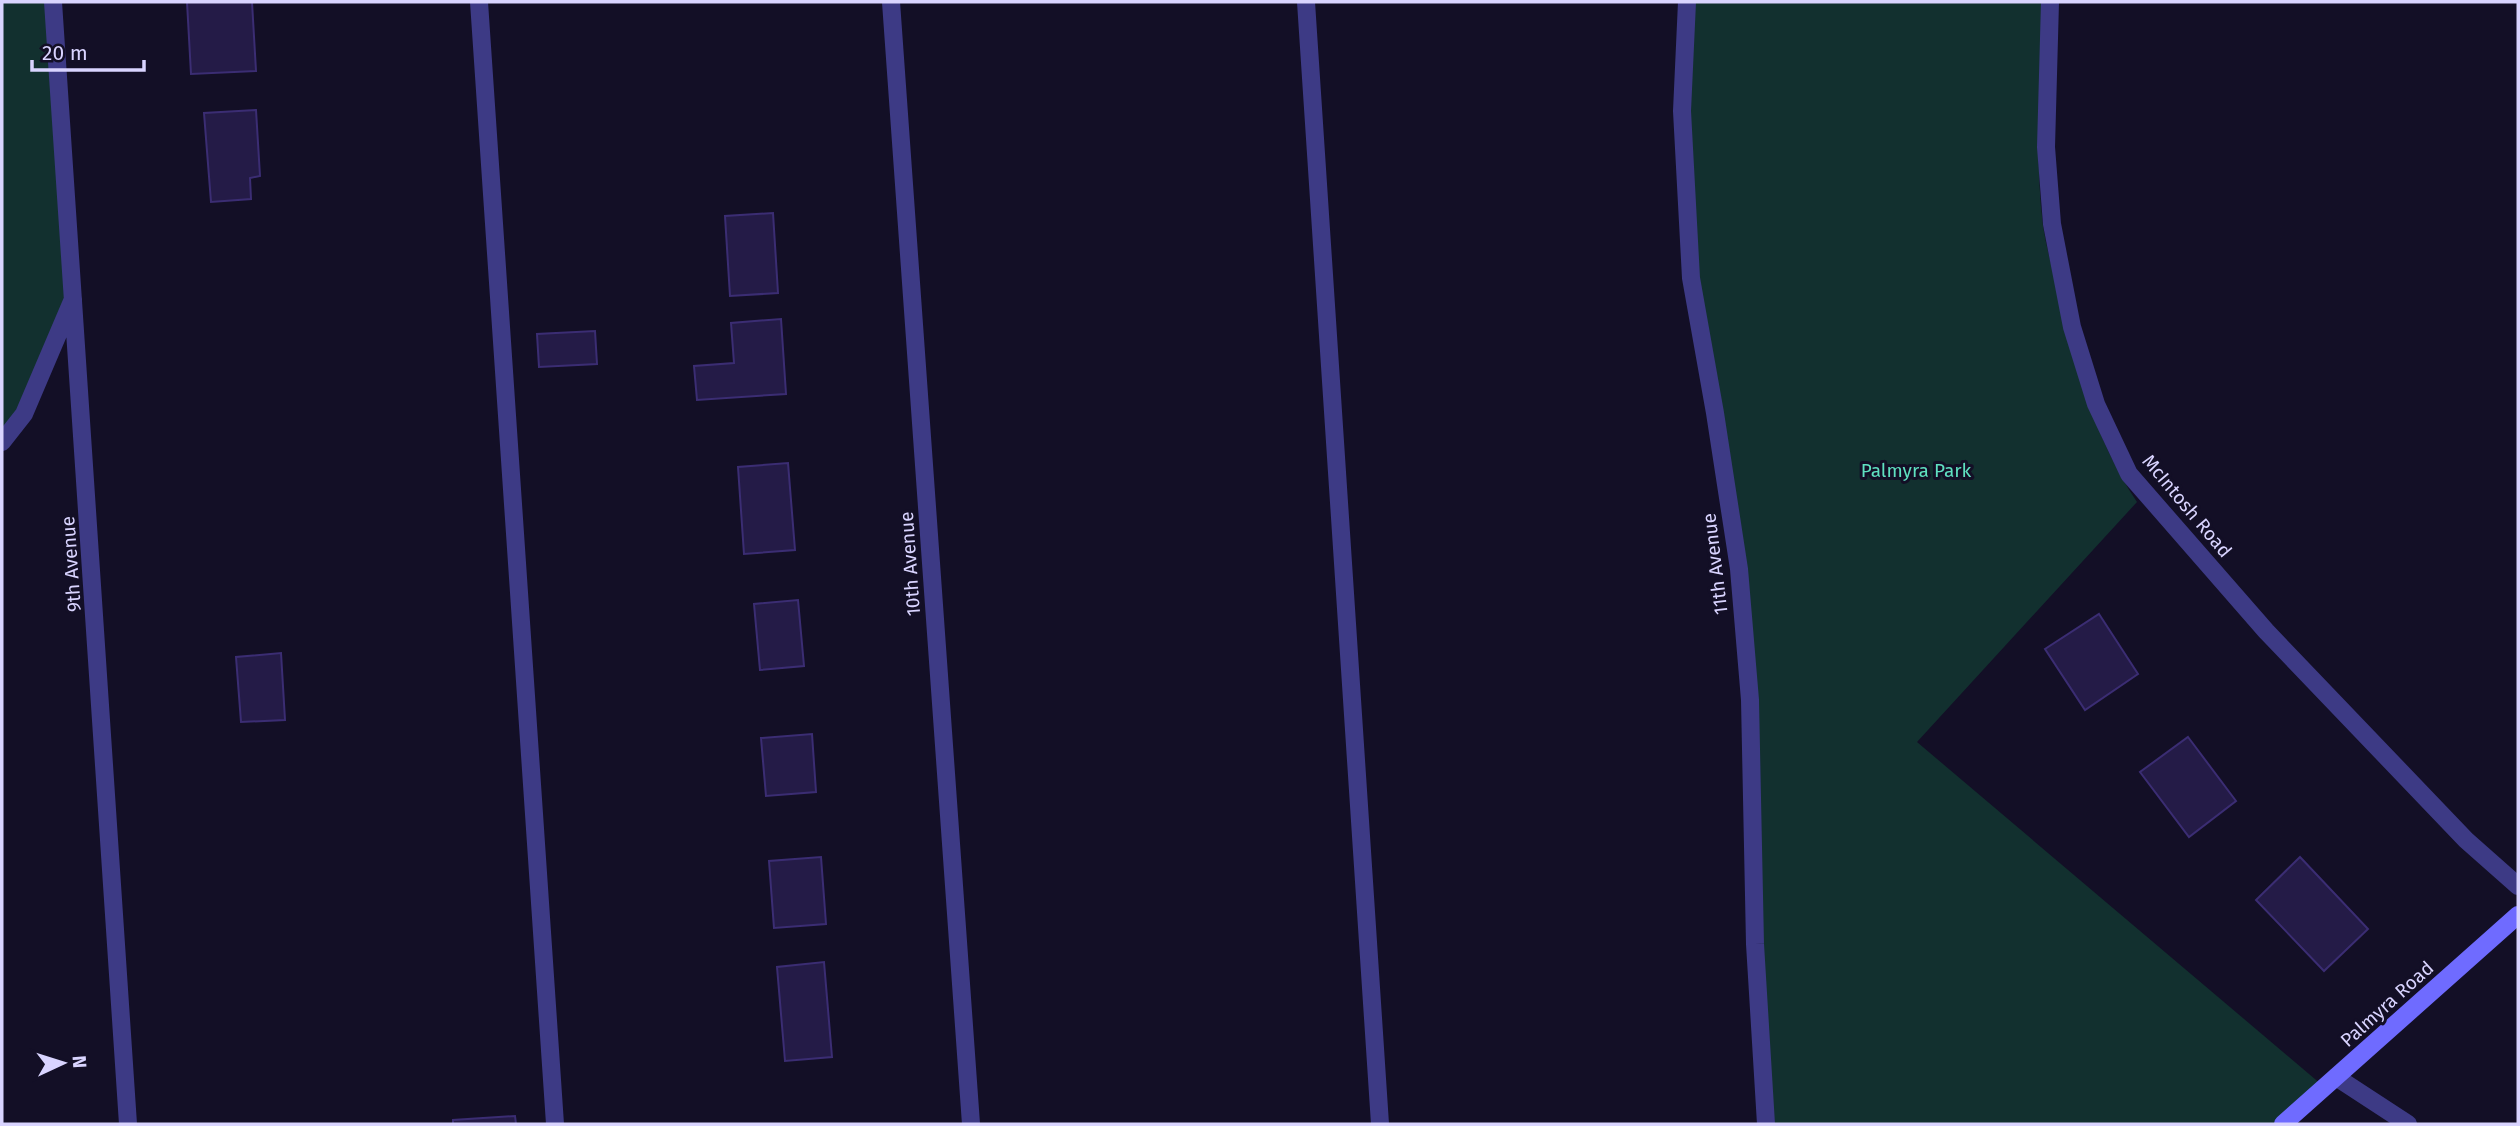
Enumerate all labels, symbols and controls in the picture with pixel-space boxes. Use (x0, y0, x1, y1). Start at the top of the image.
scale bar (32, 28, 144, 72)
text: 20 m (42, 40, 88, 66)
street label: McIntosh Road (2137, 450, 2237, 562)
park label: Palmyra Park (1861, 459, 1972, 482)
street label: 10th Avenue (895, 511, 925, 617)
street label: 11th Avenue (1697, 512, 1733, 616)
street label: 9th Avenue (56, 515, 86, 613)
street label: Palmyra Road (2336, 956, 2438, 1052)
north arrow (28, 1028, 98, 1098)
text: N (68, 1055, 91, 1069)

